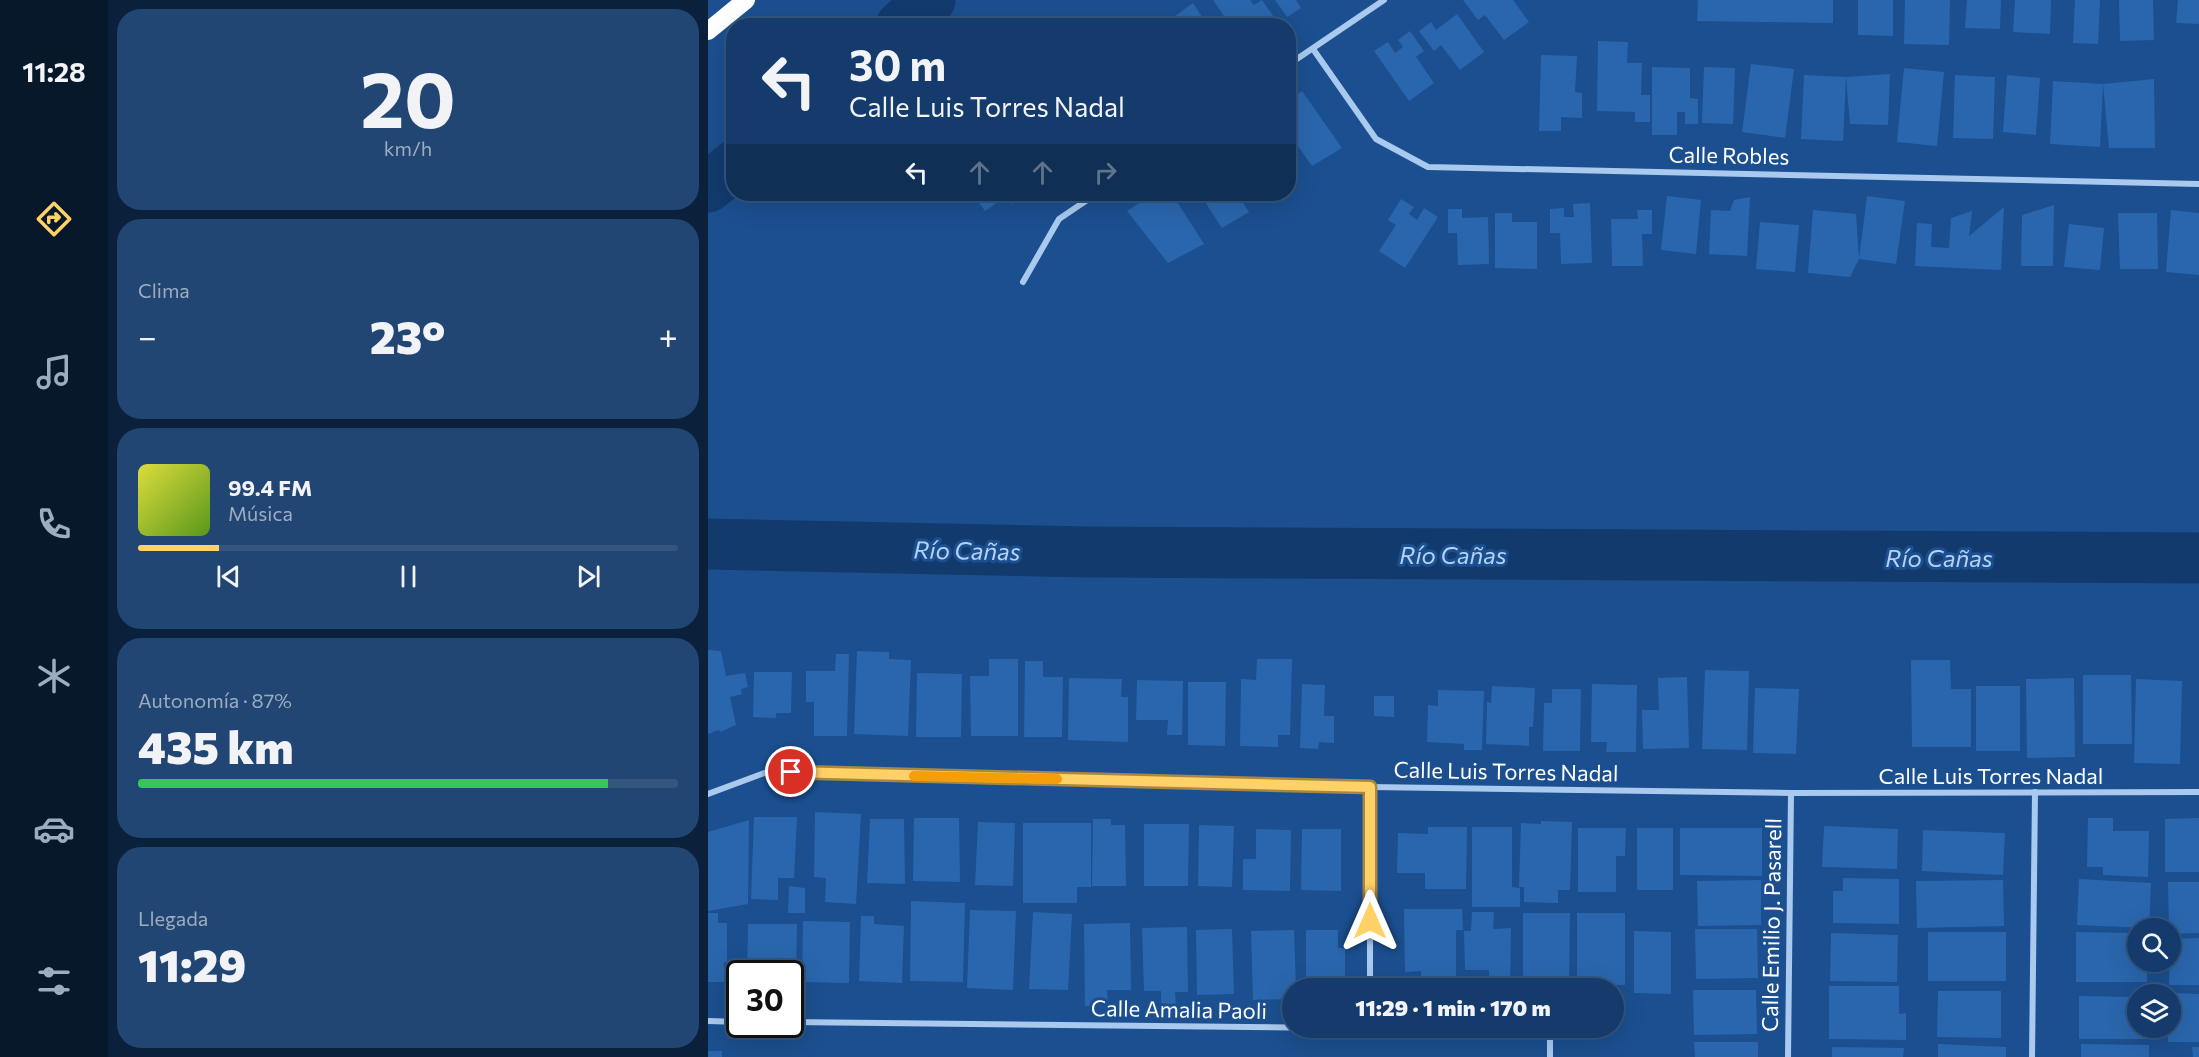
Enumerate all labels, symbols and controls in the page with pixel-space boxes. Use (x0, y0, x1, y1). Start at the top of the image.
text: 30 m (849, 38, 946, 90)
icon: left (750, 42, 828, 120)
text: 20 (360, 49, 456, 144)
text: 11:28 (22, 55, 86, 88)
text: Calle Luis Torres Nadal (849, 90, 1125, 123)
text: km/h (384, 136, 432, 160)
street label: Calle Robles (1668, 140, 1790, 170)
icon: left (900, 156, 933, 189)
icon: ahead (963, 156, 996, 189)
icon: ahead (1026, 156, 1059, 189)
icon: right (1089, 156, 1122, 189)
icon: directions (33, 198, 75, 240)
text: Clima (138, 278, 190, 302)
text: 23° (370, 308, 446, 363)
text: − (138, 315, 157, 356)
text: + (659, 315, 678, 356)
icon: music (33, 351, 75, 393)
text: 99.4 FM (228, 474, 312, 501)
text: Música (228, 501, 293, 525)
icon: phone (33, 503, 75, 545)
water label: Río Cañas (913, 535, 1021, 565)
water label: Río Cañas (1399, 540, 1507, 569)
water label: Río Cañas (1885, 543, 1993, 572)
icon: previous (212, 560, 245, 593)
icon: pause (392, 560, 425, 593)
icon: next (572, 560, 605, 593)
icon: climate (33, 655, 75, 697)
text: Autonomía · 87% (138, 688, 292, 712)
text: 435 km (138, 718, 293, 773)
pin (765, 746, 816, 797)
icon: arrive (774, 755, 807, 788)
street label: Calle Luis Torres Nadal (1393, 756, 1619, 786)
street label: Calle Luis Torres Nadal (1879, 762, 2103, 789)
icon: car (33, 808, 75, 850)
street label: Calle Emilio J. Pasarell (1756, 818, 1786, 1032)
position arrow (1338, 889, 1402, 953)
text: Llegada (138, 906, 208, 930)
map controls (2127, 918, 2181, 1038)
button: search (2127, 918, 2181, 972)
text: 11:29 (138, 936, 246, 991)
icon: filters (33, 960, 75, 1002)
speed limit sign: 30 (726, 960, 804, 1038)
button: layers (2127, 984, 2181, 1038)
street label: Calle Amalia Paoli (1091, 994, 1267, 1024)
text: 11:29 · 1 min · 170 m (1355, 994, 1551, 1021)

